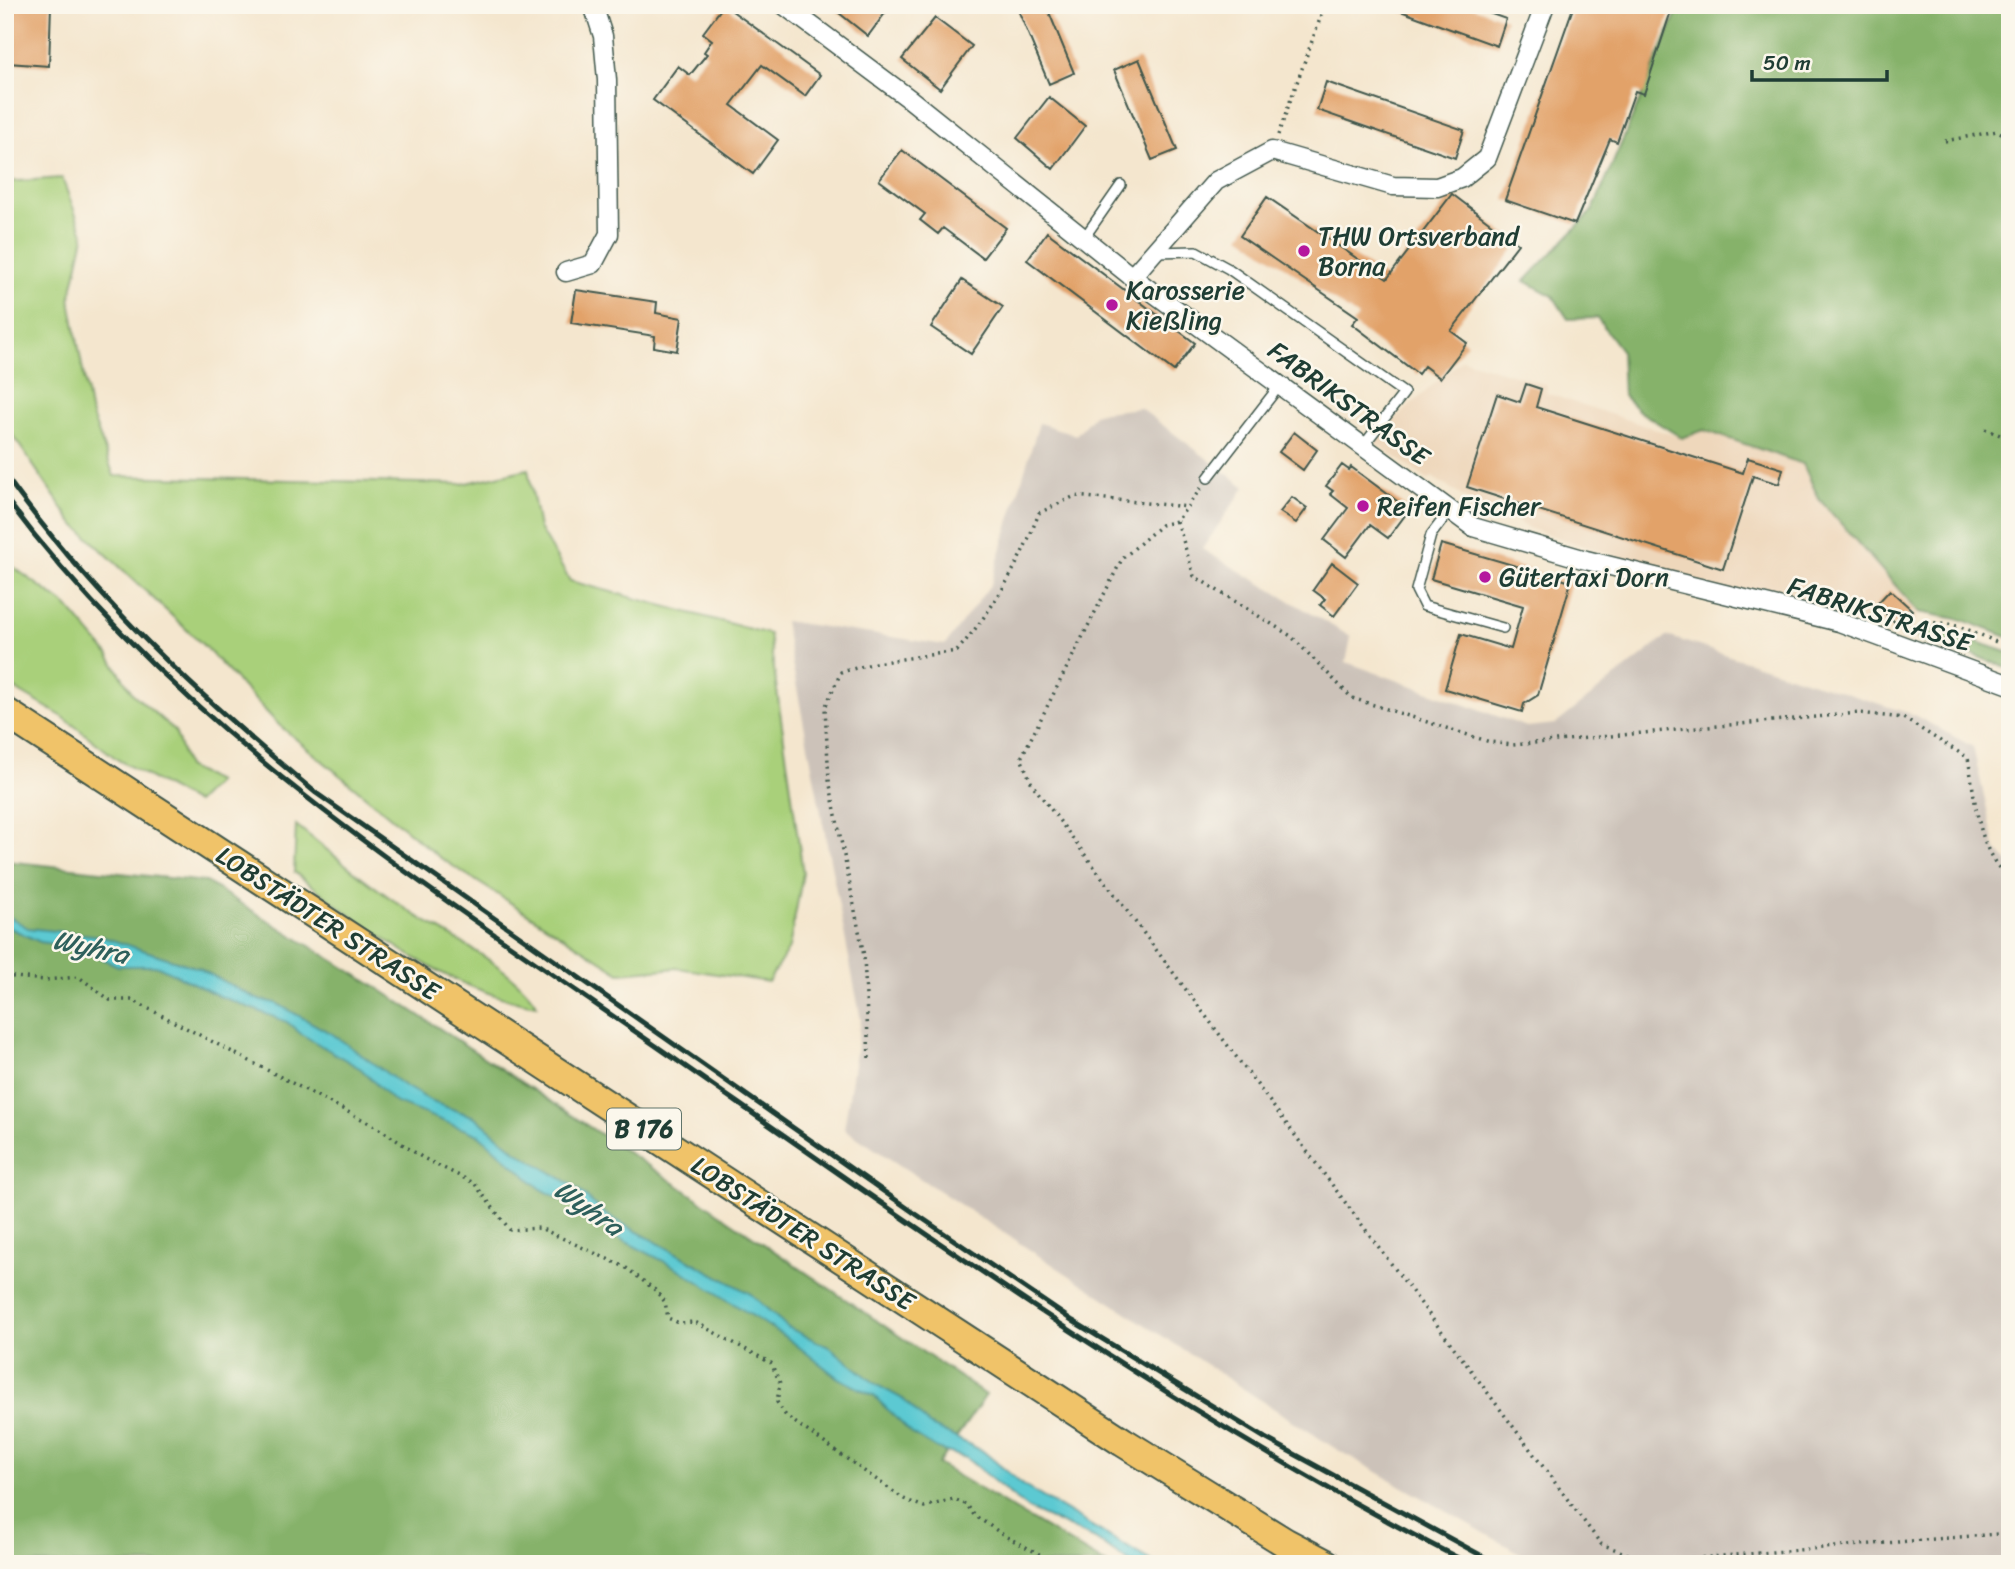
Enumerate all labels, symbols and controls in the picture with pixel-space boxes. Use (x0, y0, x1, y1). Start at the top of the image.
scale bar (1752, 38, 1887, 82)
text: 50 m (1763, 44, 1811, 82)
place label: THW Ortsverband Borna (1318, 213, 1521, 289)
marker: THW Ortsverband Borna (1296, 243, 1312, 259)
place label: Karosserie Kießling (1126, 267, 1245, 343)
marker: Karosserie Kießling (1104, 297, 1120, 313)
street label: FABRIKSTRASSE (1258, 328, 1441, 479)
place label: Reifen Fischer (1377, 483, 1542, 529)
marker: Reifen Fischer (1355, 498, 1371, 514)
place label: Gütertaxi Dorn (1499, 554, 1669, 600)
street label: FABRIKSTRASSE (1782, 563, 1980, 666)
marker: Gütertaxi Dorn (1477, 569, 1493, 585)
street label: LOBSTÄDTER STRASSE (207, 833, 451, 1014)
water label: Wyhra (49, 915, 135, 979)
road number: B 176 (607, 1108, 681, 1149)
street label: LOBSTÄDTER STRASSE (682, 1143, 926, 1324)
water label: Wyhra (544, 1166, 636, 1251)

